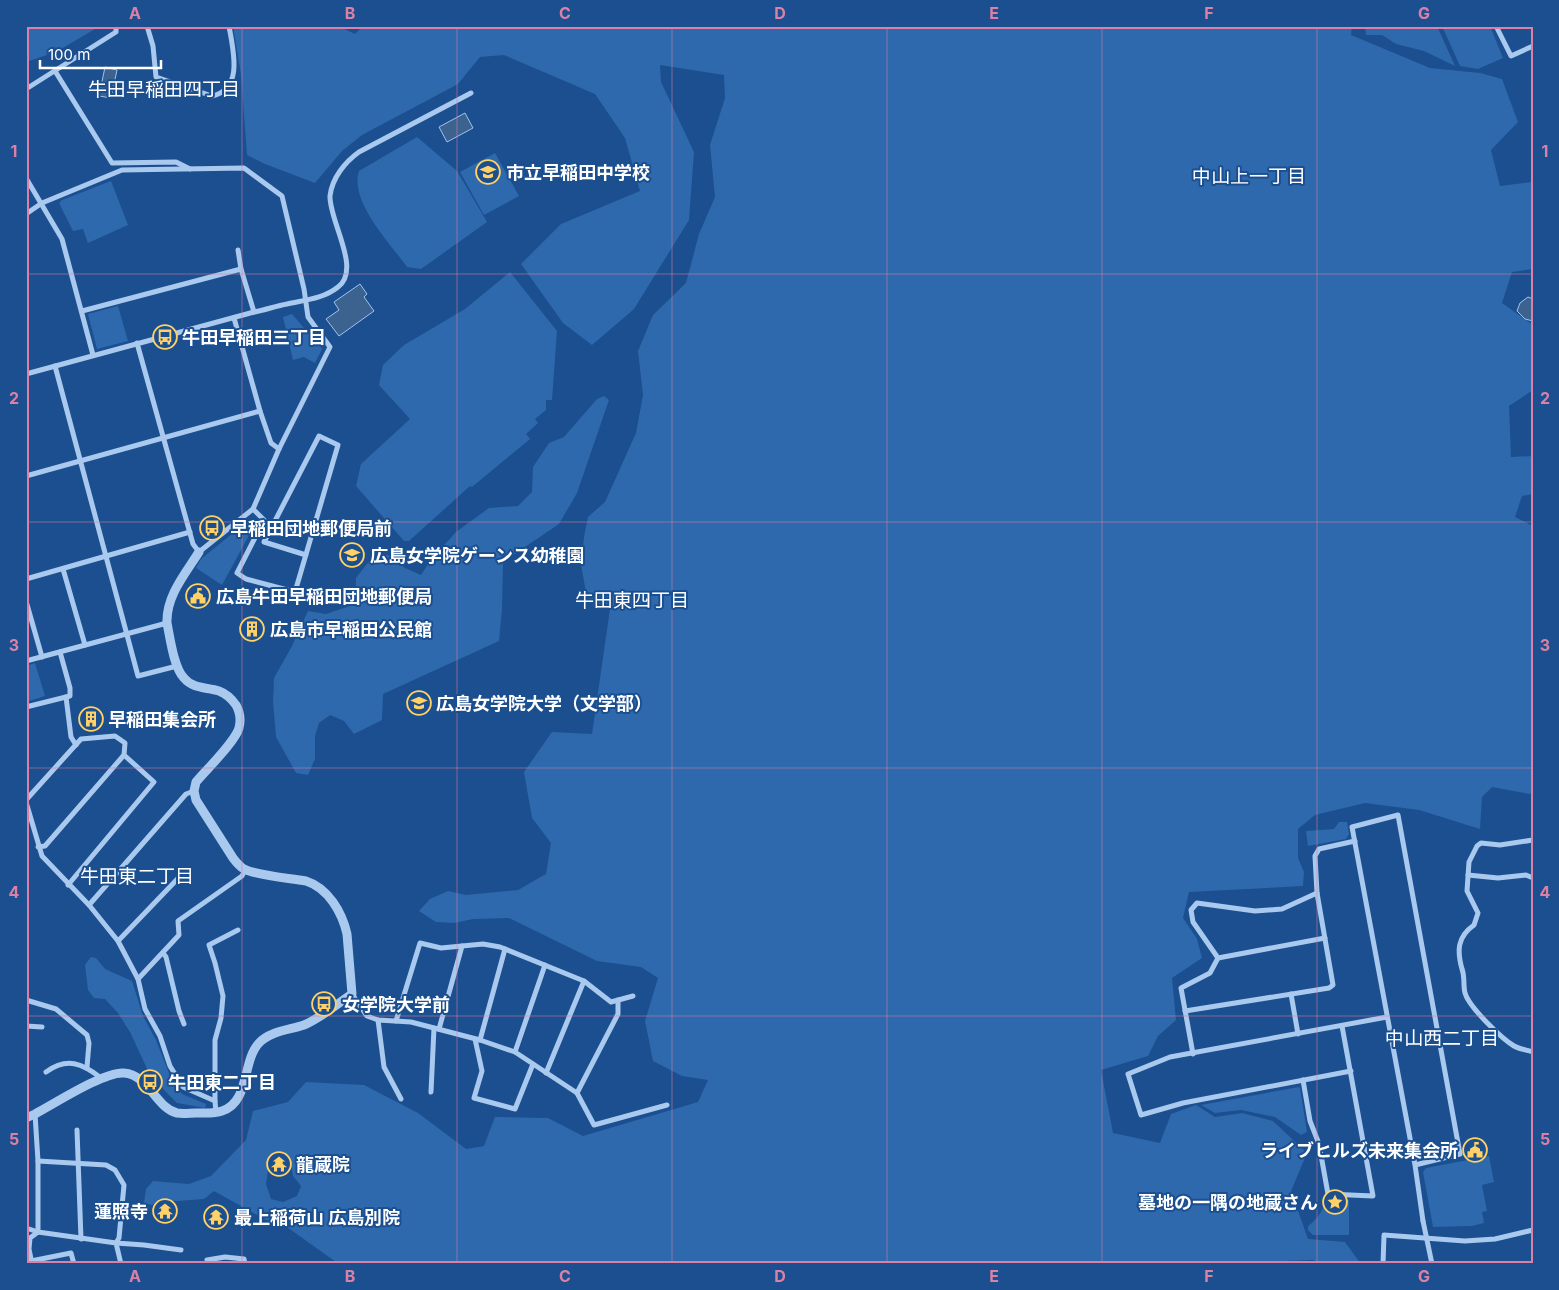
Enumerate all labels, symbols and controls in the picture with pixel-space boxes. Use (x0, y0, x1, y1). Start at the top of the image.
text: A (129, 3, 141, 23)
text: B (345, 3, 355, 23)
text: C (559, 3, 571, 23)
text: D (774, 3, 786, 23)
text: E (989, 3, 999, 23)
text: F (1204, 3, 1214, 23)
text: G (1418, 3, 1430, 23)
scale bar (40, 38, 161, 70)
text: 100 m (48, 45, 90, 64)
district label: 牛田早稲田四丁目 (88, 78, 240, 101)
text: 1 (11, 141, 17, 161)
text: 1 (1542, 141, 1548, 161)
school or university icon: 市立早稲田中学校 (475, 159, 501, 185)
place label: 市立早稲田中学校 (506, 162, 650, 183)
district label: 中山上一丁目 (1192, 165, 1306, 188)
bus stop icon: 牛田早稲田三丁目 (152, 324, 178, 350)
place label: 牛田早稲田三丁目 (182, 327, 326, 348)
text: 2 (9, 388, 19, 408)
text: 2 (1540, 388, 1550, 408)
bus stop icon: 早稲田団地郵便局前 (199, 515, 225, 541)
place label: 早稲田団地郵便局前 (230, 518, 392, 539)
school or university icon: 広島女学院ゲーンス幼稚園 (339, 542, 365, 568)
place label: 広島女学院ゲーンス幼稚園 (370, 545, 585, 566)
public building icon: 広島牛田早稲田団地郵便局 (185, 583, 211, 609)
place label: 広島牛田早稲田団地郵便局 (216, 586, 432, 607)
district label: 牛田東四丁目 (575, 589, 689, 612)
building icon: 広島市早稲田公民館 (239, 616, 265, 642)
place label: 広島市早稲田公民館 (270, 619, 432, 640)
text: 3 (9, 635, 19, 655)
text: 3 (1540, 635, 1550, 655)
school or university icon: 広島女学院大学（文学部） (406, 690, 432, 716)
place label: 広島女学院大学（文学部） (436, 693, 652, 714)
building icon: 早稲田集会所 (78, 706, 104, 732)
place label: 早稲田集会所 (108, 709, 216, 730)
district label: 牛田東二丁目 (80, 865, 194, 888)
text: 4 (9, 882, 20, 902)
text: 4 (1540, 882, 1551, 902)
bus stop icon: 女学院大学前 (311, 991, 337, 1017)
place label: 女学院大学前 (342, 994, 450, 1015)
district label: 中山西二丁目 (1385, 1027, 1499, 1050)
bus stop icon: 牛田東二丁目 (137, 1069, 163, 1095)
place label: 牛田東二丁目 (168, 1072, 276, 1093)
text: 5 (9, 1129, 19, 1149)
text: 5 (1540, 1129, 1550, 1149)
public building icon: ライブヒルズ未来集会所 (1462, 1137, 1488, 1163)
place label: ライブヒルズ未来集会所 (1260, 1140, 1458, 1161)
temple icon: 龍蔵院 (266, 1151, 292, 1177)
place label: 龍蔵院 (296, 1154, 350, 1175)
place icon: 墓地の一隅の地蔵さん (1322, 1189, 1348, 1215)
place label: 墓地の一隅の地蔵さん (1138, 1192, 1318, 1213)
temple icon: 蓮照寺 (152, 1198, 178, 1224)
place label: 蓮照寺 (94, 1201, 148, 1222)
temple icon: 最上稲荷山 広島別院 (203, 1204, 229, 1230)
place label: 最上稲荷山 広島別院 (234, 1207, 400, 1228)
text: A (129, 1266, 141, 1286)
text: B (345, 1266, 355, 1286)
text: C (559, 1266, 571, 1286)
text: D (774, 1266, 786, 1286)
text: E (989, 1266, 999, 1286)
text: F (1204, 1266, 1214, 1286)
text: G (1418, 1266, 1430, 1286)

